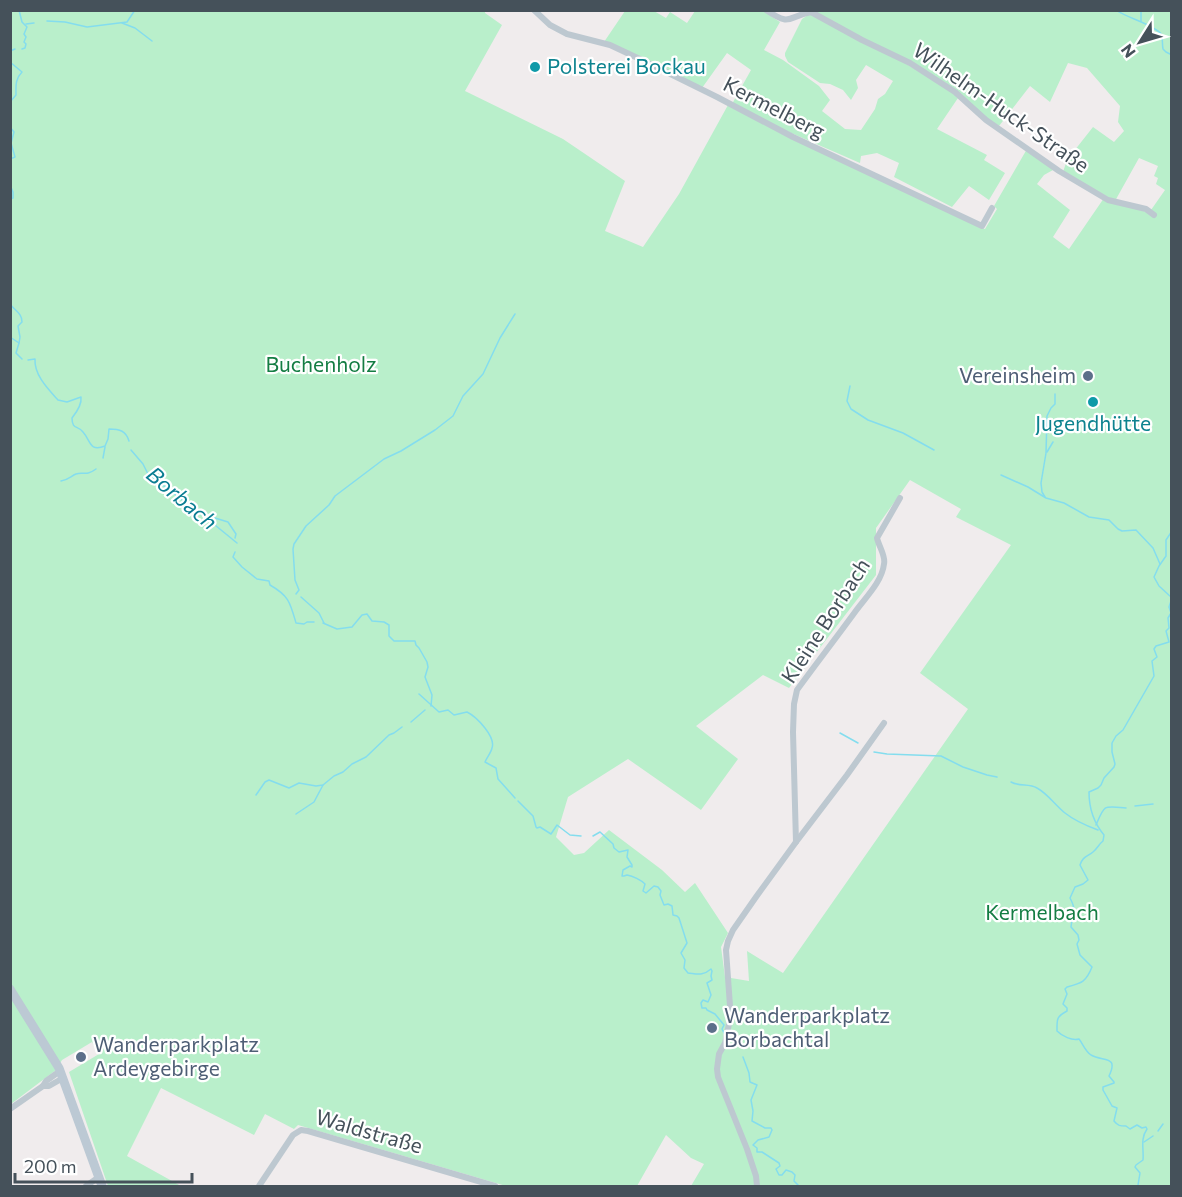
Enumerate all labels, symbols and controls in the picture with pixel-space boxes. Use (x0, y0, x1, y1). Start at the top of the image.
north arrow (1110, 12, 1170, 72)
street label: Wilhelm-Huck-Straße (909, 37, 1095, 177)
text: N (1116, 41, 1139, 62)
place label: Polsterei Bockau (547, 53, 706, 78)
marker: Polsterei Bockau (528, 60, 542, 74)
street label: Kermelberg (720, 70, 830, 143)
park label: Buchenholz (265, 351, 377, 376)
place label: Vereinsheim (959, 362, 1076, 387)
marker: Vereinsheim (1081, 369, 1095, 383)
marker: Jugendhütte (1086, 395, 1100, 409)
place label: Jugendhütte (1035, 410, 1151, 435)
water label: Borbach (141, 460, 223, 535)
street label: Kleine Borbach (775, 553, 874, 687)
park label: Kermelbach (985, 899, 1099, 924)
place label: Wanderparkplatz Borbachtal (724, 1002, 890, 1051)
marker: Wanderparkplatz Borbachtal (705, 1021, 719, 1035)
place label: Wanderparkplatz Ardeygebirge (93, 1031, 259, 1080)
marker: Wanderparkplatz Ardeygebirge (74, 1050, 88, 1064)
street label: Waldstraße (313, 1103, 426, 1158)
scale bar (15, 1146, 192, 1184)
text: 200 m (24, 1155, 77, 1177)

